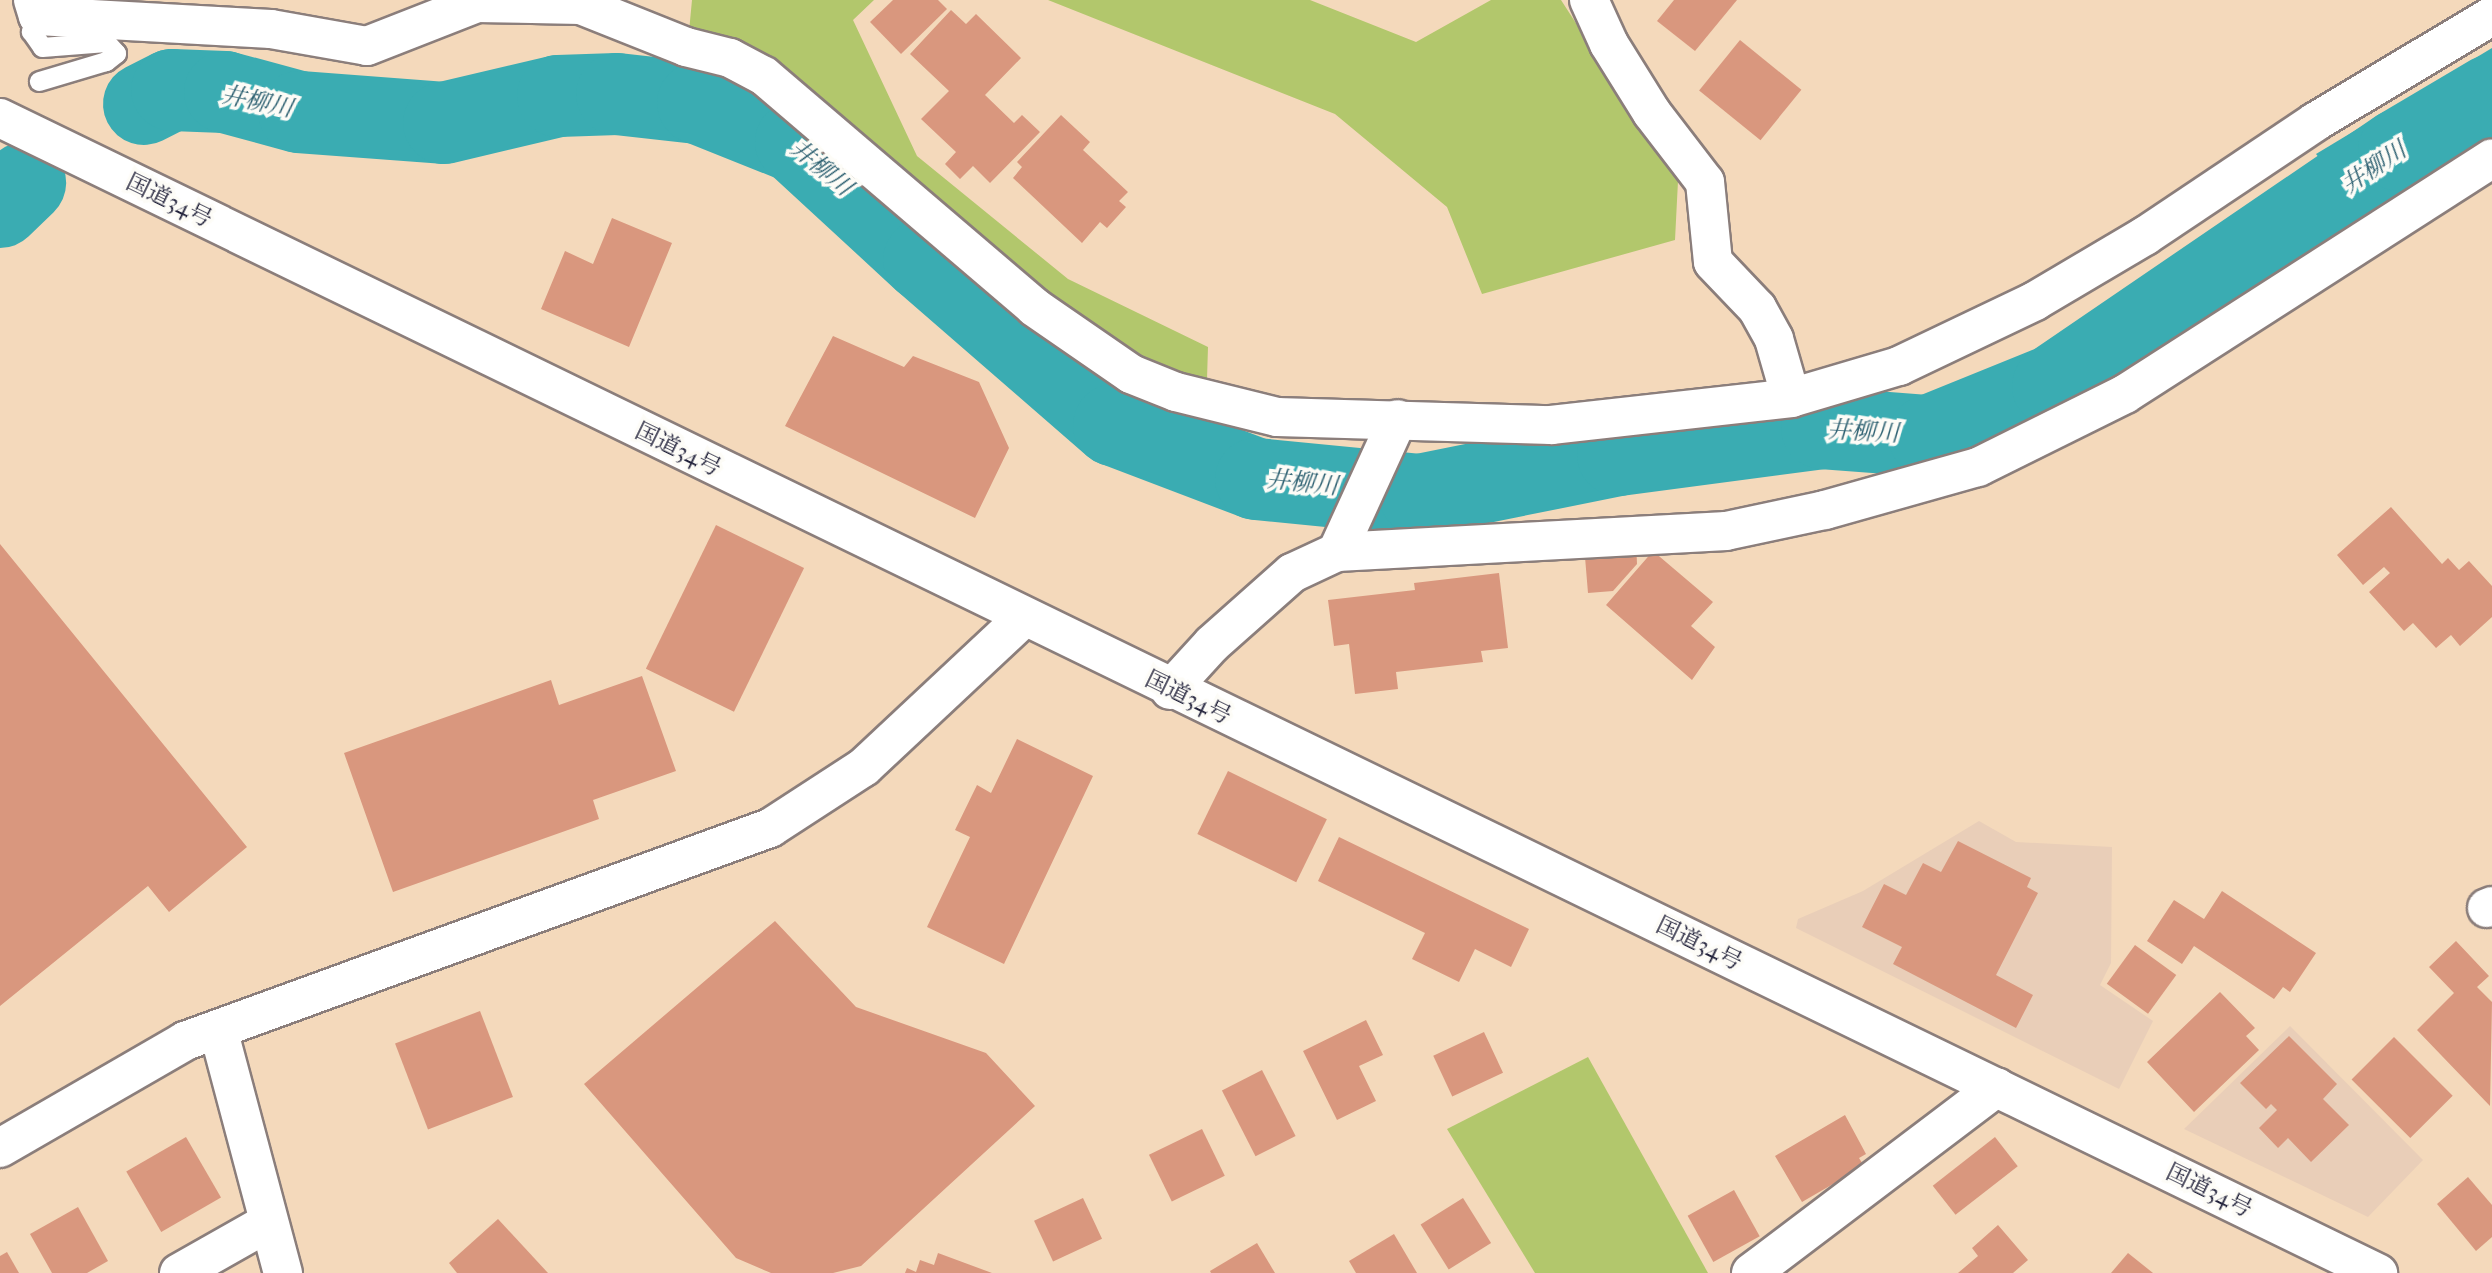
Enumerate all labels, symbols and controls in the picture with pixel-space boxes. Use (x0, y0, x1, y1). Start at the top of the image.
water label: 井柳川 (219, 80, 295, 124)
water label: 井柳川 (784, 134, 858, 202)
water label: 井柳川 (2336, 136, 2412, 200)
street label: 国道34号 (122, 168, 216, 234)
water label: 井柳川 (1826, 416, 1900, 448)
street label: 国道34号 (631, 417, 725, 483)
water label: 井柳川 (1265, 465, 1339, 501)
street label: 国道34号 (1141, 665, 1235, 731)
street label: 国道34号 (1652, 911, 1746, 977)
street label: 国道34号 (2162, 1158, 2256, 1224)

